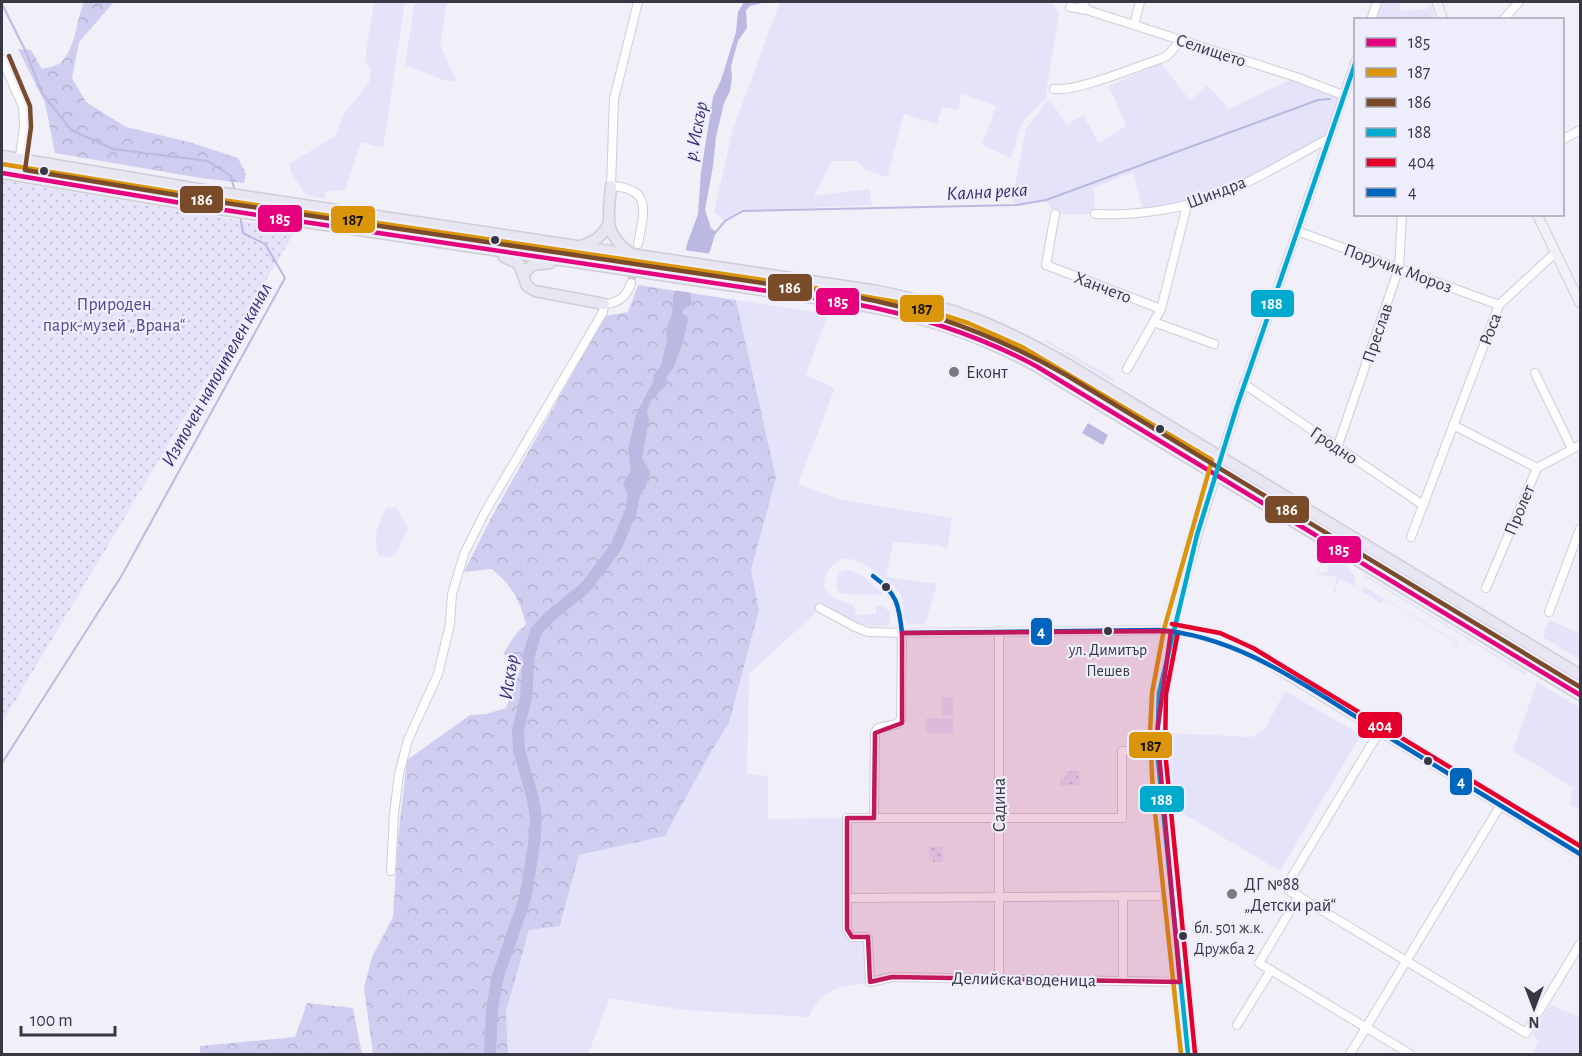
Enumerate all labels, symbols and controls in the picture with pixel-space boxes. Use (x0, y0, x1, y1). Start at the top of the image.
legend (1354, 18, 1564, 216)
street label: Селището (1174, 31, 1248, 71)
text: 185 (1408, 34, 1430, 52)
text: 187 (1408, 64, 1430, 82)
text: 186 (1408, 94, 1431, 112)
water label: р. Искър (680, 100, 712, 162)
text: 188 (1408, 124, 1431, 142)
text: 404 (1408, 154, 1435, 172)
unlabelled marker (38, 165, 50, 177)
street label: Шиндра (1184, 173, 1249, 212)
water label: Кална река (946, 180, 1028, 204)
text: 4 (1408, 184, 1417, 202)
line badge: 186 (179, 185, 224, 214)
text: 186 (191, 192, 213, 208)
line badge: 185 (257, 204, 303, 233)
line badge: 187 (330, 205, 376, 234)
text: 185 (270, 211, 290, 227)
text: 187 (343, 212, 363, 228)
unlabelled marker (489, 234, 501, 246)
street label: Поручик Мороз (1341, 241, 1454, 297)
street label: Ханчето (1072, 269, 1134, 307)
line badge: 186 (767, 273, 813, 302)
water label: Източен напоителен канал (158, 279, 276, 470)
text: 186 (779, 280, 801, 296)
line badge: 185 (815, 287, 860, 316)
line badge: 188 (1250, 289, 1295, 318)
text: 185 (828, 294, 848, 310)
line badge: 187 (899, 294, 945, 323)
park label: Природен парк-музей „Врана“ (43, 296, 185, 335)
text: 188 (1261, 296, 1283, 312)
text: 187 (912, 301, 932, 317)
street label: Преслав (1359, 301, 1396, 365)
street label: Роса (1477, 311, 1505, 348)
place label: Еконт (966, 364, 1008, 382)
marker: Еконт (947, 365, 961, 379)
unlabelled marker (1154, 423, 1166, 435)
street label: Гродно (1306, 424, 1360, 468)
street label: Пролет (1501, 482, 1539, 538)
line badge: 186 (1264, 495, 1310, 524)
text: 186 (1276, 502, 1298, 518)
line badge: 185 (1316, 535, 1362, 564)
text: 185 (1329, 542, 1349, 558)
unlabelled marker (880, 581, 892, 593)
line badge: 4 (1030, 617, 1053, 646)
text: 4 (1037, 624, 1045, 640)
marker: ул. Димитър Пешев (1102, 625, 1114, 637)
place label: ул. Димитър Пешев (1068, 642, 1147, 679)
water label: Искър (496, 653, 522, 701)
line badge: 404 (1357, 711, 1403, 739)
text: 404 (1368, 718, 1392, 734)
line badge: 187 (1128, 731, 1173, 759)
text: 187 (1141, 738, 1161, 754)
unlabelled marker (1422, 755, 1434, 767)
line badge: 4 (1449, 767, 1473, 796)
text: 4 (1457, 774, 1465, 790)
street label: Садина (991, 778, 1009, 832)
line badge: 188 (1139, 785, 1185, 813)
text: 188 (1151, 792, 1173, 808)
place label: ДГ №88 „Детски рай“ (1244, 876, 1336, 915)
marker: ДГ №88 „Детски рай“ (1225, 887, 1239, 901)
place label: бл. 501 ж.к. Дружба 2 (1194, 920, 1264, 958)
marker: бл. 501 ж.к. Дружба 2 (1177, 930, 1189, 942)
street label: Делийска воденица (952, 970, 1096, 990)
north arrow (1504, 978, 1564, 1038)
scale bar (21, 999, 116, 1037)
text: 100 m (30, 1012, 73, 1030)
text: N (1528, 1014, 1540, 1030)

